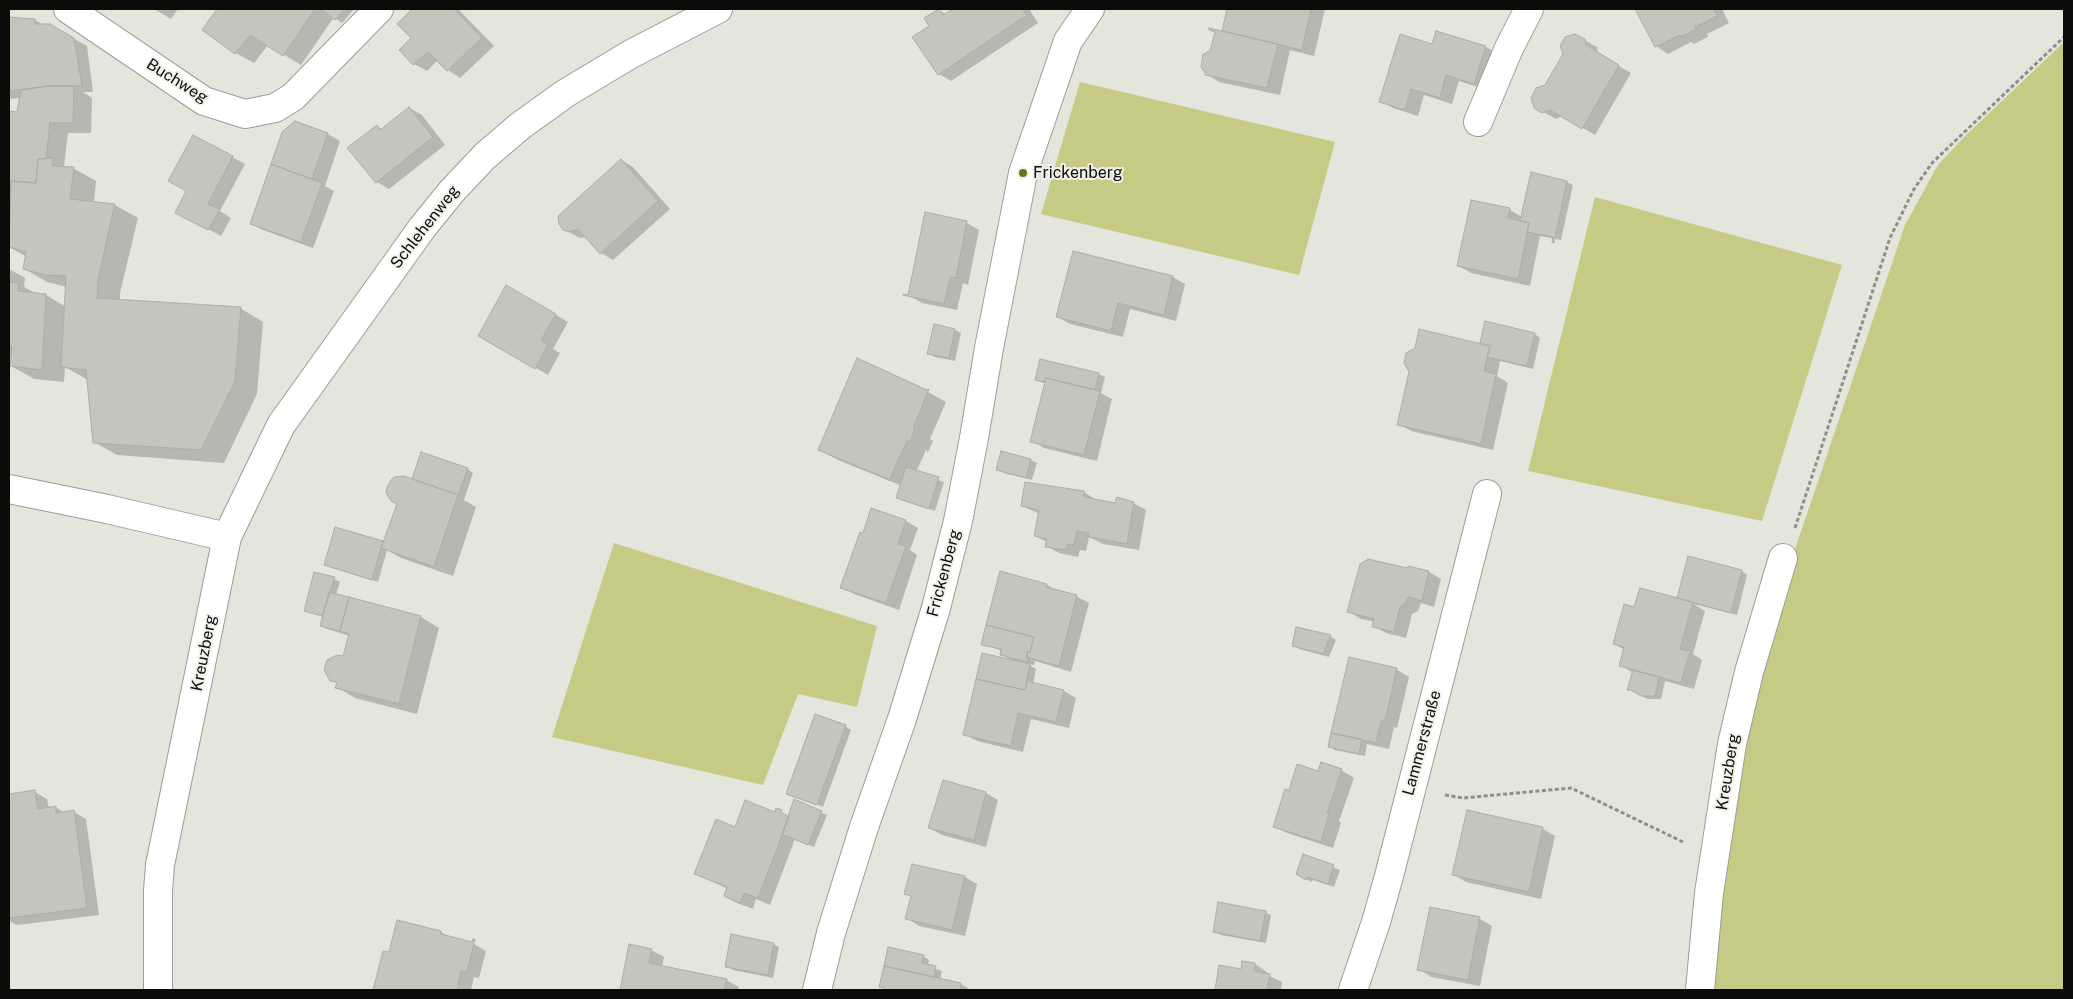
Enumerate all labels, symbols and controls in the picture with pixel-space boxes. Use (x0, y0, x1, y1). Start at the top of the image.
street label: Buchweg (143, 55, 211, 107)
place label: Frickenberg (1033, 163, 1123, 183)
marker: Frickenberg (1017, 167, 1029, 179)
street label: Schlehenweg (386, 181, 464, 273)
street label: Frickenberg (923, 527, 965, 619)
street label: Kreuzberg (187, 613, 221, 693)
street label: Lammerstraße (1399, 688, 1445, 798)
street label: Kreuzberg (1712, 732, 1744, 812)

